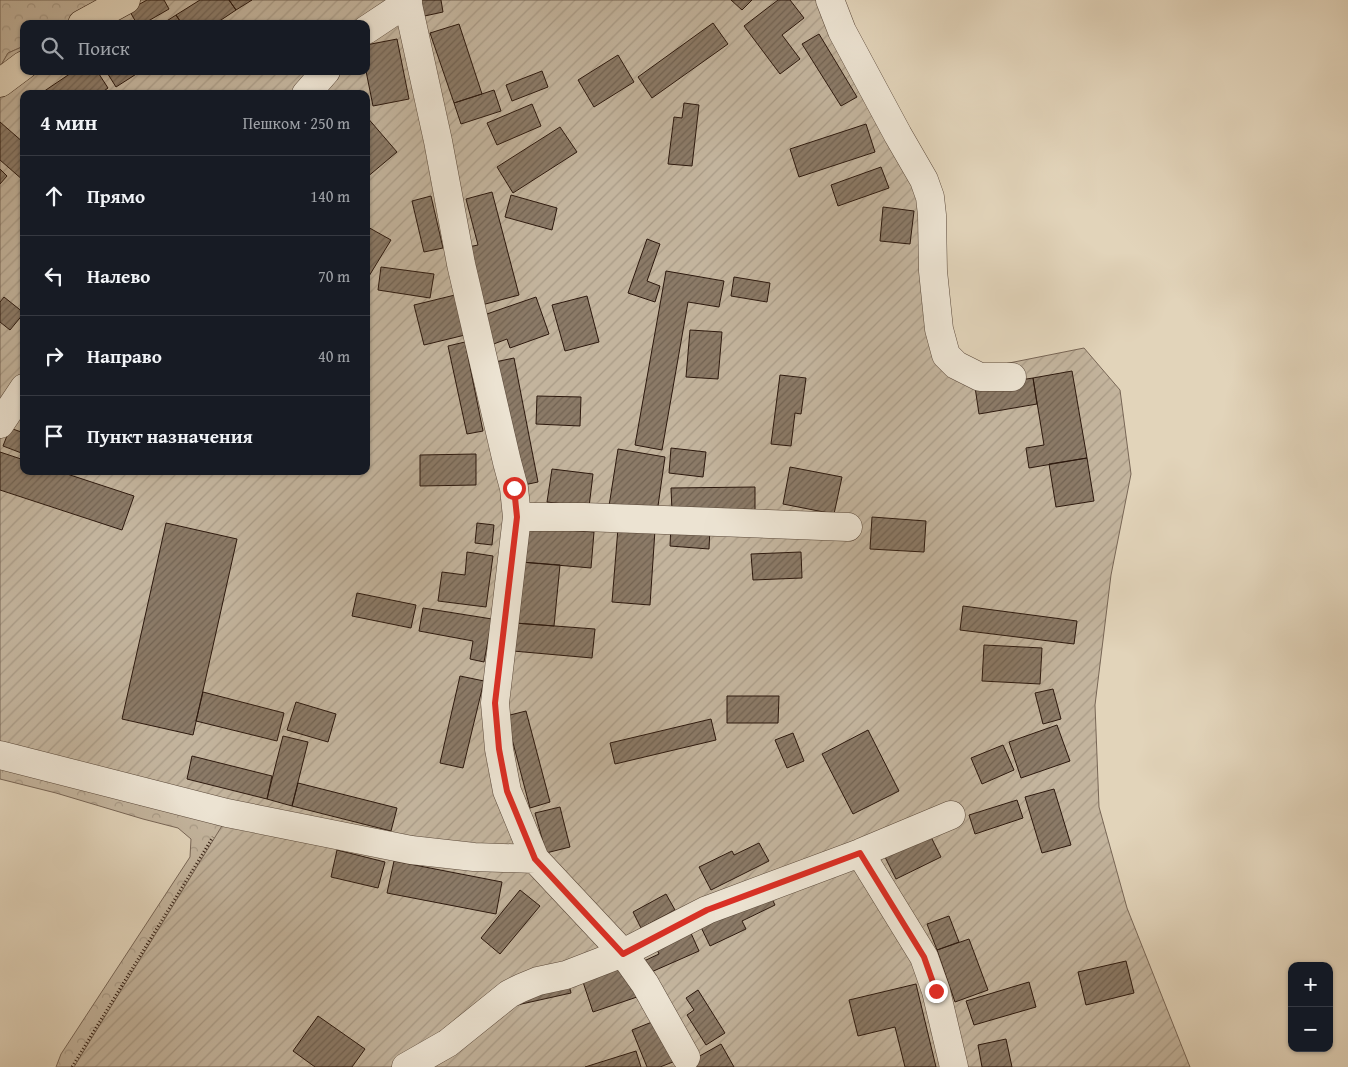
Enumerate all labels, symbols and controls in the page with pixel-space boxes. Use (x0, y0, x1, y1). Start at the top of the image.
search box (20, 20, 370, 75)
icon: search (38, 34, 66, 62)
text: Поиск (78, 34, 130, 62)
text: 4 мин (40, 107, 97, 138)
text: Пешком · 250 m (243, 111, 350, 135)
icon: ahead (40, 182, 68, 210)
text: Прямо (87, 182, 145, 210)
text: 140 m (310, 184, 350, 208)
icon: left (40, 262, 68, 290)
text: Налево (87, 262, 150, 290)
text: 70 m (318, 264, 350, 288)
icon: right (40, 342, 68, 370)
text: Направо (87, 342, 162, 370)
text: 40 m (318, 344, 350, 368)
icon: arrive (40, 422, 68, 450)
text: Пункт назначения (87, 422, 253, 450)
route start (503, 477, 526, 500)
map controls (1288, 962, 1333, 1052)
button: + (1288, 962, 1333, 1007)
route end (925, 980, 948, 1003)
button: − (1288, 1007, 1333, 1052)

